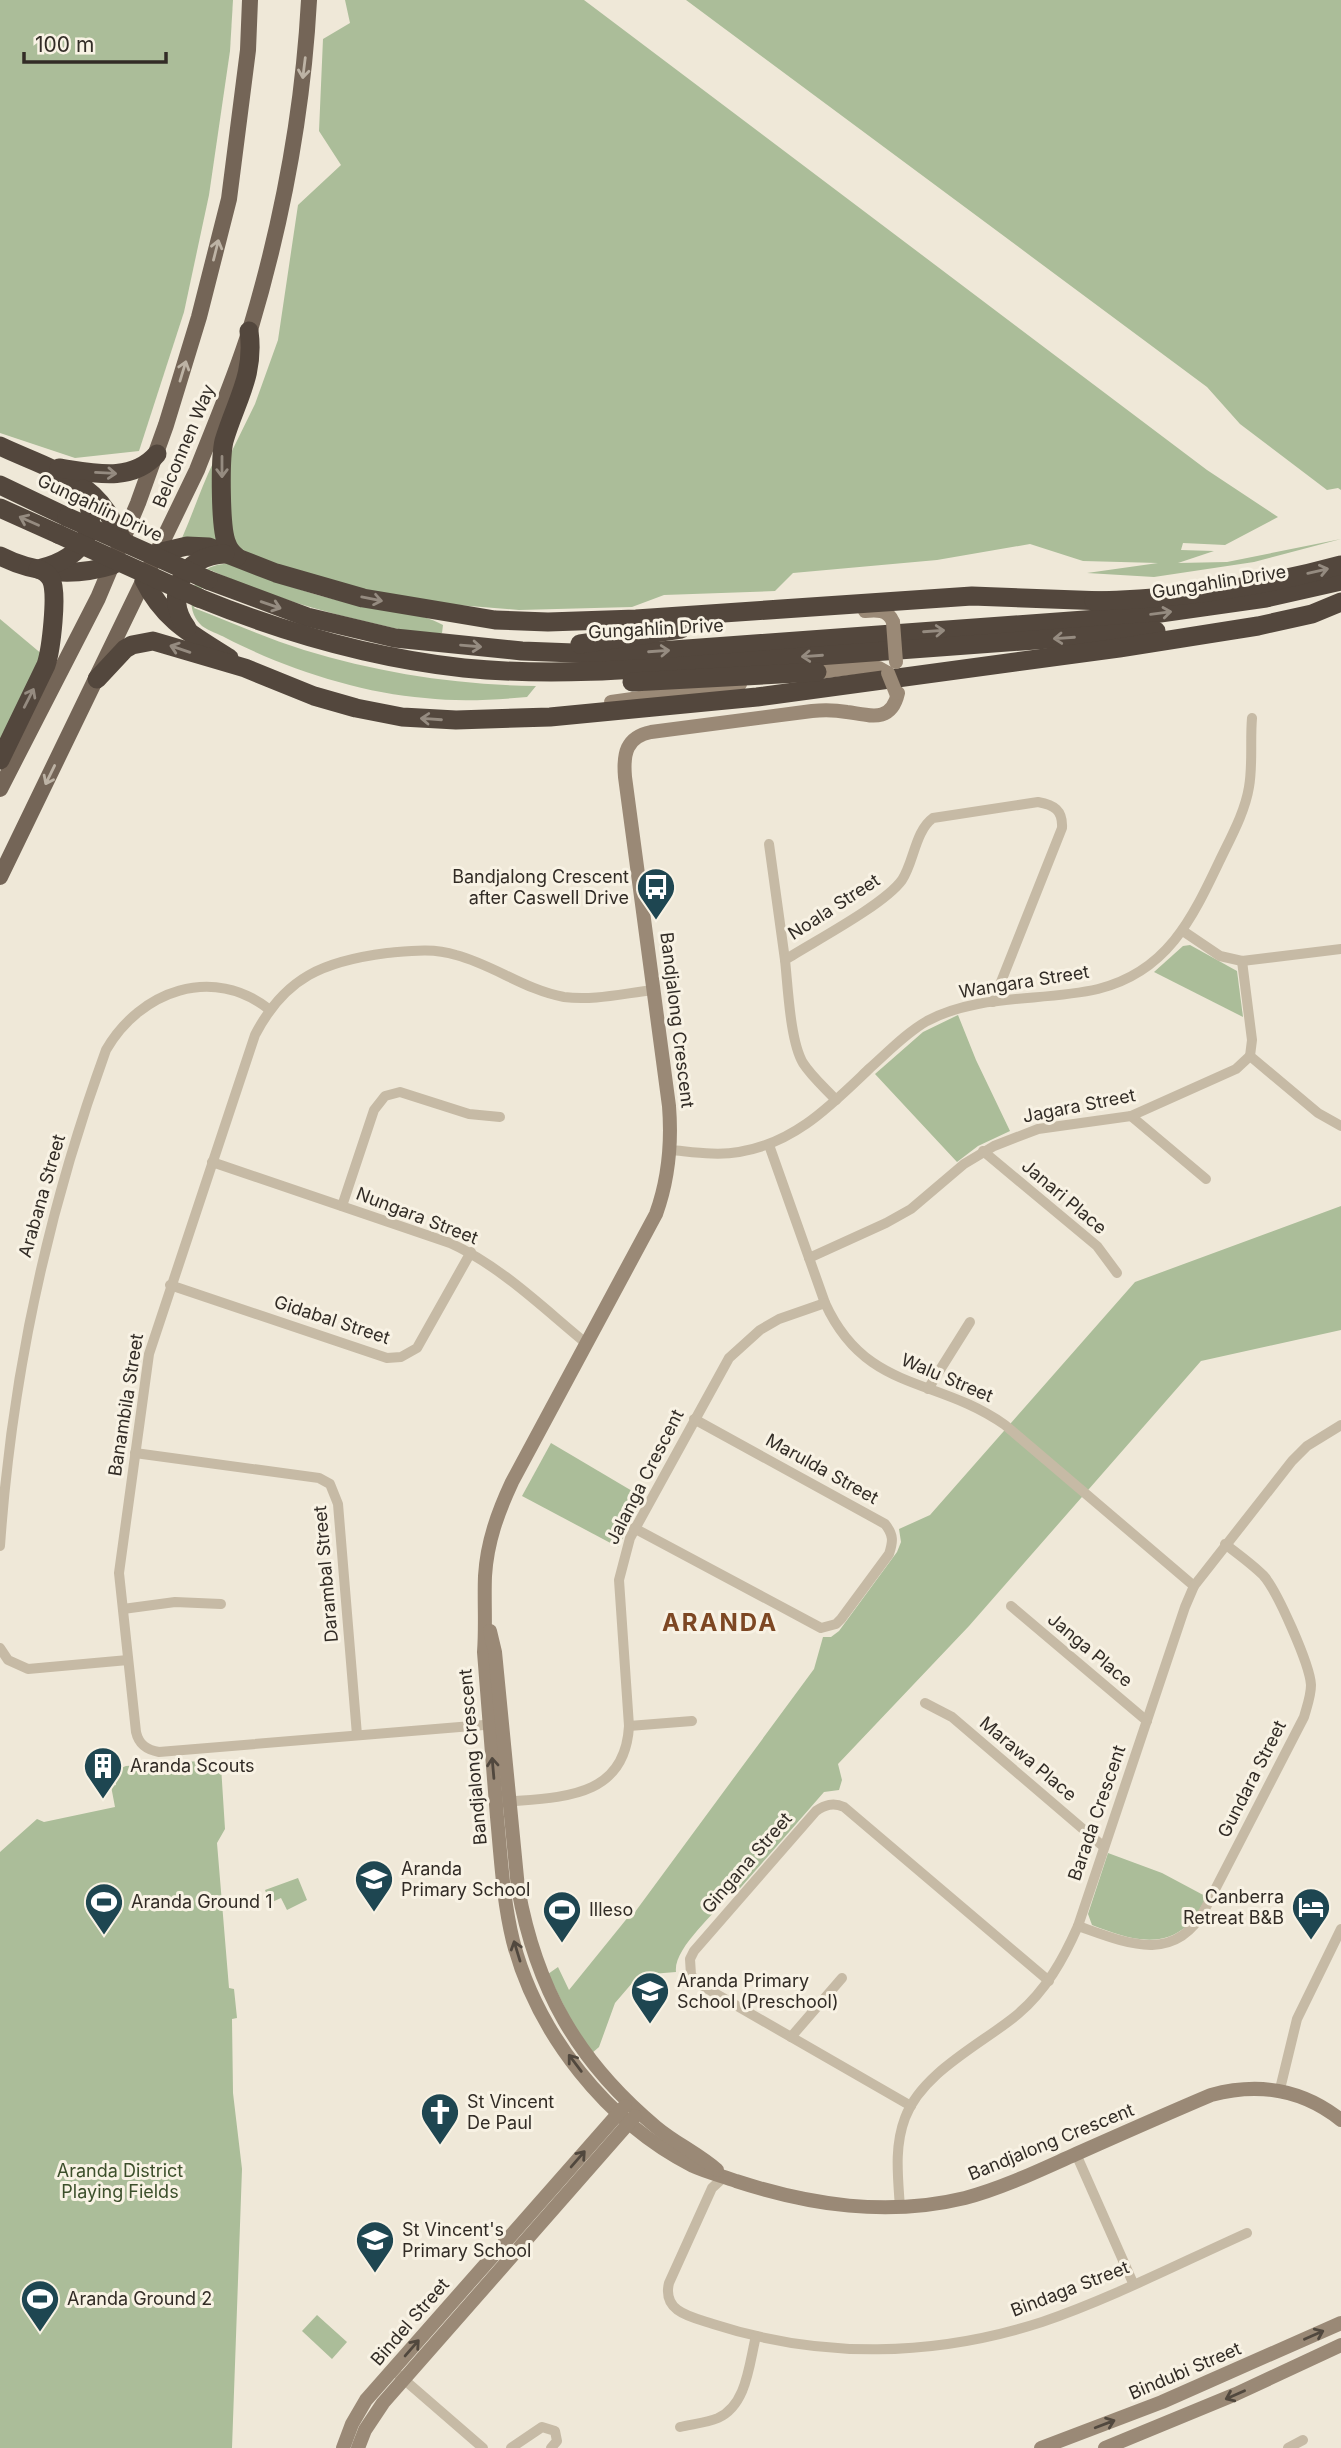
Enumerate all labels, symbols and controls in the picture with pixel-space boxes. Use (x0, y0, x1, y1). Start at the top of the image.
scale bar (24, 21, 166, 65)
text: 100 m (35, 32, 94, 57)
one-way arrow (297, 56, 310, 79)
one-way arrow (210, 240, 223, 262)
one-way arrow (177, 360, 190, 382)
street label: Belconnen Way (148, 381, 219, 511)
one-way arrow (215, 456, 229, 479)
one-way arrow (94, 467, 116, 480)
street label: Gungahlin Drive (34, 469, 166, 546)
one-way arrow (19, 514, 40, 527)
street label: Gungahlin Drive (1150, 561, 1288, 602)
one-way arrow (1306, 564, 1329, 577)
one-way arrow (360, 593, 383, 607)
one-way arrow (260, 600, 282, 612)
one-way arrow (1149, 606, 1172, 619)
street label: Gungahlin Drive (588, 614, 724, 643)
one-way arrow (923, 625, 946, 638)
one-way arrow (1053, 632, 1075, 645)
one-way arrow (459, 640, 482, 653)
one-way arrow (169, 642, 191, 654)
one-way arrow (647, 645, 670, 658)
one-way arrow (802, 650, 824, 663)
one-way arrow (22, 688, 36, 709)
one-way arrow (420, 712, 443, 725)
one-way arrow (42, 764, 56, 785)
place label: Bandjalong Crescent after Caswell Drive (452, 866, 629, 908)
bus stop icon: Bandjalong Crescent after Caswell Drive (635, 866, 677, 921)
street label: Noala Street (784, 869, 884, 944)
street label: Bandjalong Crescent (656, 931, 699, 1109)
street label: Wangara Street (957, 961, 1091, 1002)
street label: Jagara Street (1021, 1084, 1137, 1127)
street label: Arabana Street (14, 1132, 69, 1260)
street label: Janari Place (1018, 1155, 1111, 1238)
street label: Nungara Street (353, 1183, 481, 1248)
street label: Gidabal Street (272, 1291, 393, 1348)
street label: Banambila Street (104, 1332, 147, 1478)
street label: Walu Street (898, 1349, 996, 1406)
street label: Jalanga Crescent (601, 1406, 688, 1548)
street label: Marulda Street (762, 1429, 882, 1508)
street label: Darambal Street (309, 1505, 342, 1643)
district label: ARANDA (662, 1608, 778, 1637)
street label: Janga Place (1044, 1608, 1137, 1691)
street label: Bandjalong Crescent (454, 1668, 491, 1846)
street label: Marawa Place (976, 1712, 1081, 1805)
street label: Gundara Street (1213, 1717, 1290, 1841)
street label: Barada Crescent (1064, 1742, 1130, 1883)
building icon: Aranda Scouts (82, 1745, 124, 1800)
place label: Aranda Scouts (130, 1755, 255, 1776)
one-way arrow (486, 1757, 499, 1779)
street label: Gingana Street (697, 1808, 796, 1917)
school or university icon: Aranda Primary School (353, 1858, 395, 1913)
place label: Aranda Primary School (401, 1858, 530, 1900)
sports icon: Aranda Ground 1 (83, 1881, 125, 1936)
place label: Canberra Retreat B&B (1183, 1886, 1284, 1928)
hotel icon: Canberra Retreat B&B (1290, 1886, 1332, 1941)
sports icon: Illeso (541, 1889, 583, 1944)
place label: Aranda Ground 1 (131, 1891, 273, 1912)
place label: Illeso (589, 1899, 633, 1920)
one-way arrow (509, 1940, 522, 1962)
school or university icon: Aranda Primary School (Preschool) (629, 1970, 671, 2025)
place label: Aranda Primary School (Preschool) (677, 1970, 838, 2012)
one-way arrow (567, 2055, 582, 2073)
church icon: St Vincent De Paul (419, 2091, 461, 2146)
place label: St Vincent De Paul (467, 2091, 554, 2133)
street label: Bandjalong Crescent (965, 2099, 1137, 2184)
one-way arrow (570, 2151, 586, 2169)
park label: Aranda District Playing Fields (57, 2160, 183, 2202)
school or university icon: St Vincent's Primary School (354, 2219, 396, 2274)
place label: St Vincent's Primary School (402, 2219, 531, 2261)
street label: Bindaga Street (1008, 2256, 1132, 2321)
street label: Bindel Street (366, 2274, 453, 2370)
sports icon: Aranda Ground 2 (19, 2278, 61, 2333)
place label: Aranda Ground 2 (67, 2288, 212, 2309)
one-way arrow (1303, 2328, 1324, 2341)
street label: Bindubi Street (1126, 2337, 1244, 2404)
one-way arrow (404, 2340, 420, 2358)
one-way arrow (1225, 2389, 1246, 2402)
one-way arrow (1094, 2417, 1115, 2430)

